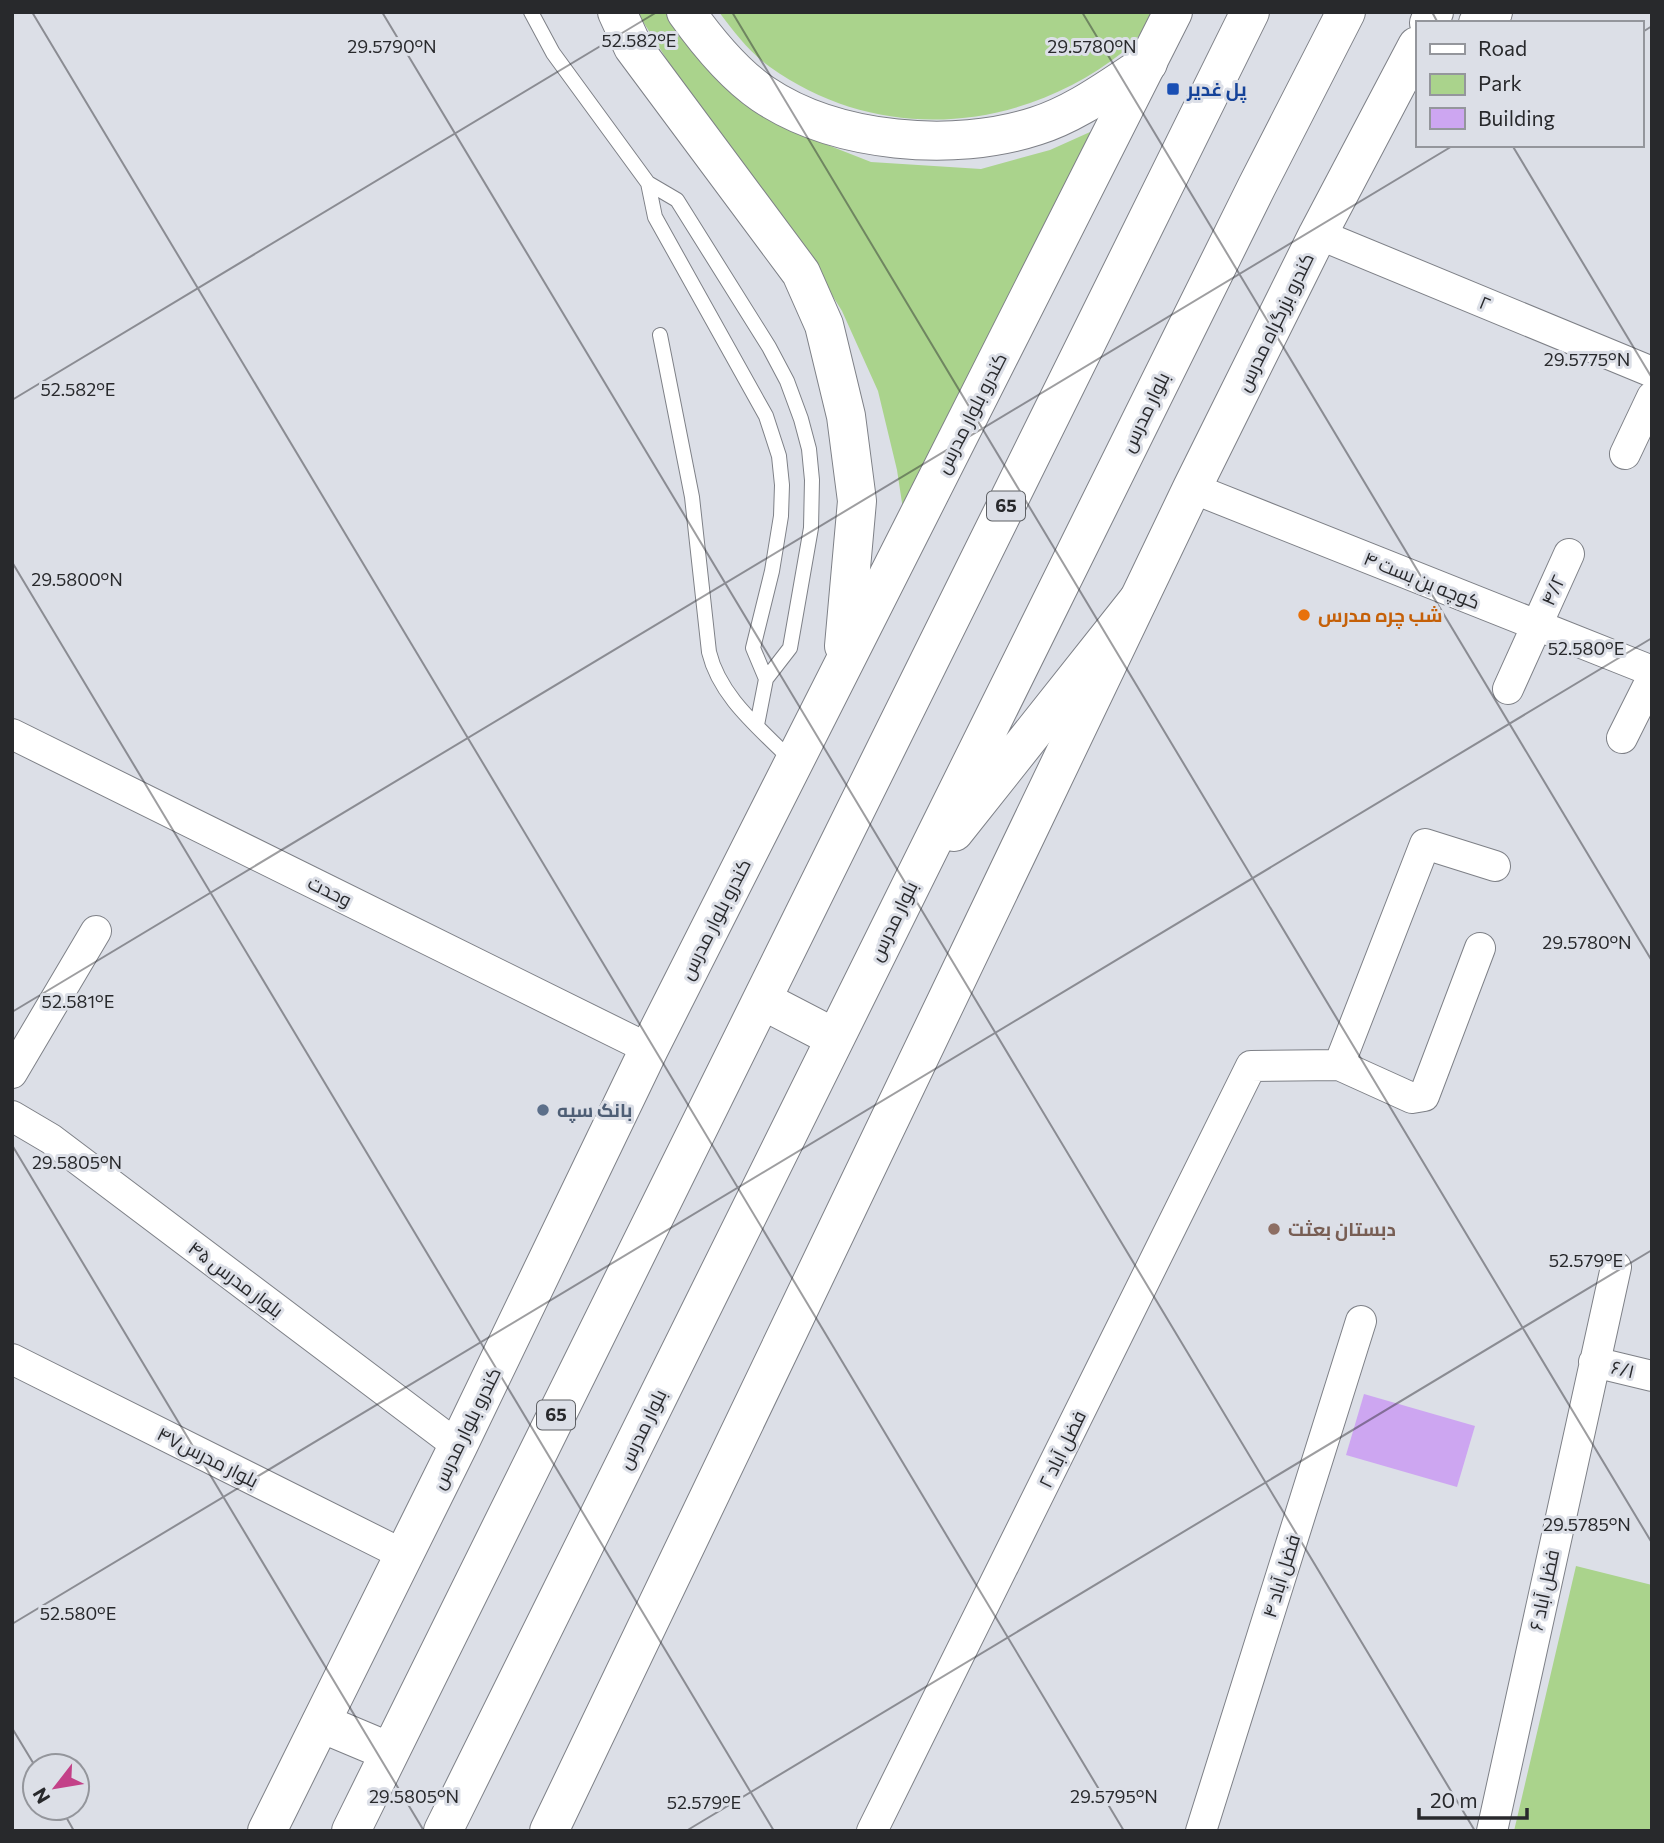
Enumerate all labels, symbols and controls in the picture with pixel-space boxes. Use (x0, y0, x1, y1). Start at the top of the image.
legend (1416, 21, 1643, 147)
text: 52.582°E (601, 29, 677, 51)
text: 29.5790°N (347, 35, 437, 57)
text: 29.5780°N (1047, 35, 1137, 57)
text: Road (1478, 35, 1527, 60)
text: Park (1478, 70, 1522, 95)
place label: پل غدیر (1186, 77, 1247, 103)
marker: پل غدیر (1165, 81, 1181, 97)
text: Building (1478, 105, 1555, 130)
street label: کندرو بزرگراه مدرس (1231, 249, 1319, 395)
street label: ۲ (1476, 290, 1494, 315)
street label: کندرو بلوار مدرس (930, 348, 1012, 478)
text: 29.5775°N (1544, 348, 1630, 370)
street label: بلوار مدرس (1115, 368, 1175, 456)
text: 52.582°E (40, 378, 116, 400)
road number: 65 (987, 492, 1025, 520)
street label: کوچه بن بست ۴ (1360, 546, 1484, 615)
text: 29.5800°N (31, 568, 123, 590)
street label: ۴/۲ (1536, 571, 1569, 609)
place label: شب چره مدرس (1318, 603, 1443, 629)
marker: شب چره مدرس (1296, 607, 1312, 623)
text: 52.580°E (1548, 637, 1624, 659)
street label: کندرو بلوار مدرس (674, 854, 756, 984)
street label: وحدت (304, 870, 356, 912)
street label: بلوار مدرس (863, 877, 923, 965)
text: 29.5780°N (1542, 931, 1632, 953)
text: 52.581°E (42, 990, 114, 1012)
place label: بانک سپه (557, 1098, 632, 1123)
marker: بانک سپه (535, 1102, 551, 1118)
text: 29.5805°N (32, 1151, 122, 1173)
place label: دبستان بعثت (1288, 1217, 1396, 1241)
marker: دبستان بعثت (1266, 1221, 1282, 1237)
street label: ۴۵ بلوار مدرس (184, 1236, 288, 1322)
text: 52.579°E (1549, 1249, 1623, 1271)
street label: ۶/۱ (1609, 1355, 1637, 1382)
street label: کندرو بلوار مدرس (426, 1363, 506, 1493)
street label: بلوار مدرس (612, 1385, 672, 1473)
road number: 65 (537, 1400, 575, 1430)
street label: فضل آباد ۲ (1033, 1406, 1091, 1492)
street label: بلوار مدرس۴۷ (153, 1421, 263, 1493)
text: 29.5785°N (1543, 1513, 1631, 1535)
street label: فضل آباد ۴ (1257, 1531, 1305, 1621)
street label: فضل آباد ۶ (1524, 1547, 1564, 1633)
text: 52.580°E (40, 1602, 116, 1624)
north arrow (21, 1752, 91, 1822)
scale bar (1419, 1776, 1528, 1820)
text: N (27, 1784, 55, 1808)
text: 29.5805°N (369, 1785, 459, 1807)
text: 29.5795°N (1070, 1785, 1158, 1807)
text: 20 m (1430, 1787, 1478, 1812)
text: 52.579°E (667, 1791, 741, 1813)

